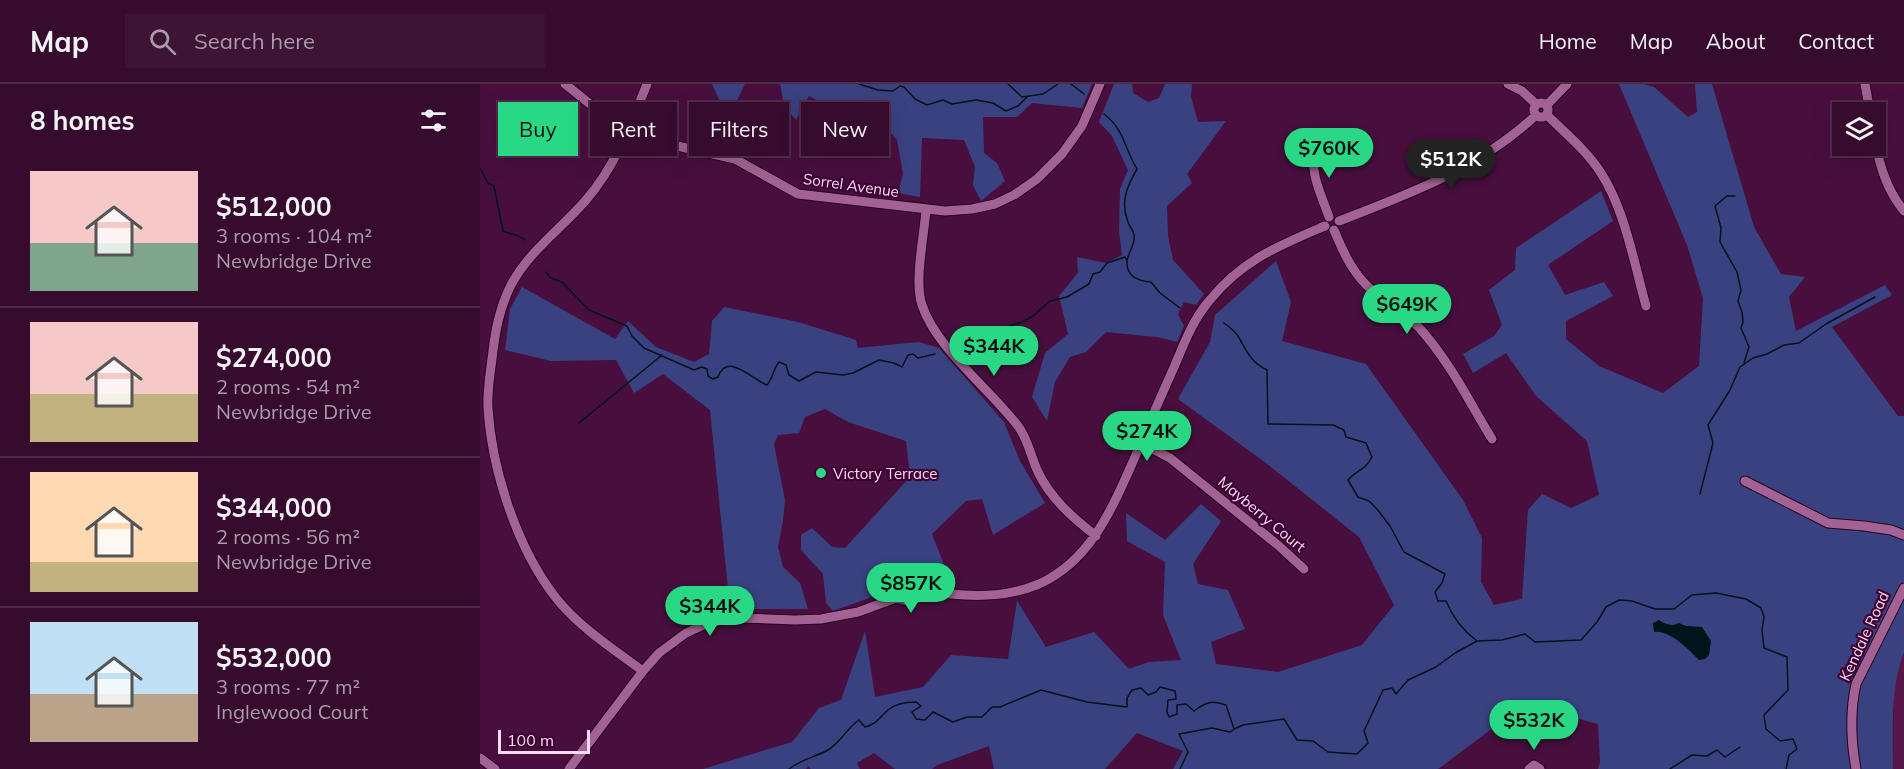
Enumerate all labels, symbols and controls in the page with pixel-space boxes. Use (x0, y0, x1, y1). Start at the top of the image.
search box (125, 14, 545, 68)
text: Map (30, 24, 89, 59)
icon: search (146, 25, 179, 58)
text: Search here (194, 27, 315, 55)
text: Home (1539, 28, 1597, 54)
text: Map (1630, 28, 1673, 54)
text: About (1706, 28, 1765, 54)
text: Contact (1798, 28, 1874, 54)
chip: Buy (498, 102, 578, 156)
chip: Rent (590, 102, 677, 156)
chip: Filters (689, 102, 789, 156)
chip: New (801, 102, 889, 156)
map controls (1832, 102, 1886, 156)
button: layers (1832, 102, 1886, 156)
text: 8 homes (30, 104, 134, 137)
icon: filters (417, 104, 450, 137)
pin: $760K (1287, 128, 1371, 179)
text: $760K (1298, 135, 1360, 160)
pin: $512K (1409, 139, 1493, 190)
text: $512K (1420, 146, 1482, 171)
street label: Sorrel Avenue (802, 169, 900, 201)
text: $512,000 (216, 190, 332, 223)
icon: home (78, 195, 150, 267)
text: 3 rooms · 104 m² (216, 223, 372, 248)
text: Newbridge Drive (216, 248, 372, 273)
pin: $649K (1365, 284, 1449, 335)
text: $649K (1376, 291, 1438, 316)
pin: $344K (952, 326, 1036, 377)
text: $344K (963, 333, 1025, 358)
text: $274,000 (216, 341, 332, 374)
icon: home (78, 346, 150, 418)
text: 2 rooms · 54 m² (216, 374, 360, 399)
text: Newbridge Drive (216, 399, 372, 424)
pin: $274K (1105, 411, 1189, 462)
text: $274K (1116, 418, 1178, 443)
place label: Victory Terrace (833, 464, 937, 483)
marker: Victory Terrace (814, 466, 828, 480)
street label: Mayberry Court (1214, 472, 1310, 556)
text: $344,000 (216, 491, 332, 524)
icon: home (78, 496, 150, 568)
text: 2 rooms · 56 m² (216, 524, 360, 549)
text: Newbridge Drive (216, 549, 372, 574)
pin: $857K (869, 563, 953, 614)
text: $857K (880, 570, 942, 595)
pin: $344K (668, 586, 752, 637)
street label: Kendale Road (1835, 588, 1893, 684)
text: $344K (679, 593, 741, 618)
text: $532,000 (216, 641, 332, 674)
icon: home (78, 646, 150, 718)
text: 3 rooms · 77 m² (216, 674, 360, 699)
text: Inglewood Court (216, 699, 369, 724)
pin: $532K (1492, 700, 1576, 751)
text: $532K (1503, 707, 1565, 732)
scale bar (498, 727, 590, 754)
text: 100 m (507, 730, 554, 750)

